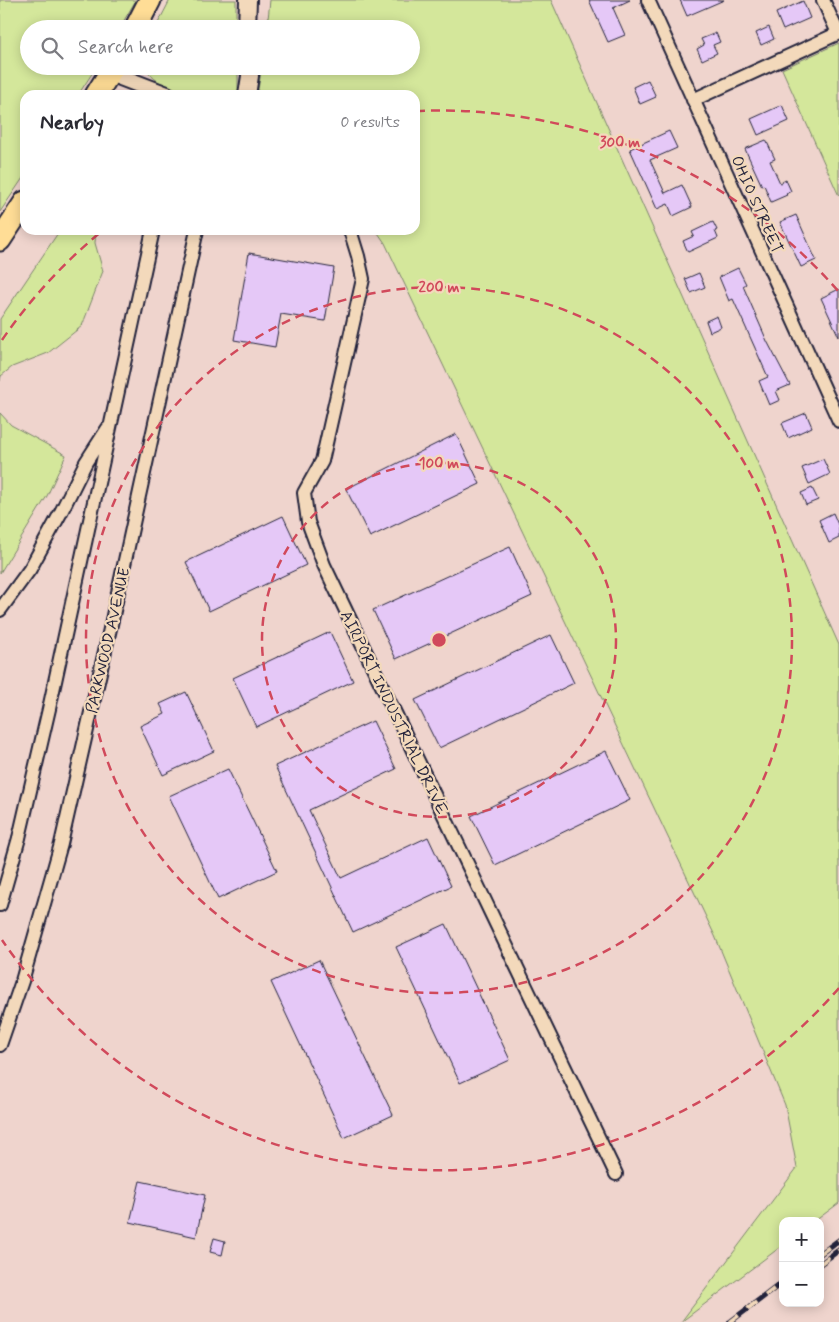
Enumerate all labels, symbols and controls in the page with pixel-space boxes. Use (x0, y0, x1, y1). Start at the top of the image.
search box (20, 20, 420, 75)
icon: search (38, 34, 66, 62)
text: Search here (78, 35, 174, 60)
text: Nearby (40, 109, 104, 137)
text: 0 results (340, 112, 400, 133)
text: 300 m (600, 133, 640, 153)
street label: OHIO STREET (726, 152, 788, 257)
text: 200 m (419, 278, 460, 298)
text: 100 m (419, 454, 459, 474)
street label: PARKWOOD AVENUE (81, 565, 135, 715)
street label: AIRPORT INDUSTRIAL DRIVE (335, 607, 452, 818)
centre of rings (430, 631, 448, 649)
map controls (779, 1217, 824, 1307)
button: + (779, 1217, 824, 1262)
button: − (779, 1262, 824, 1307)

